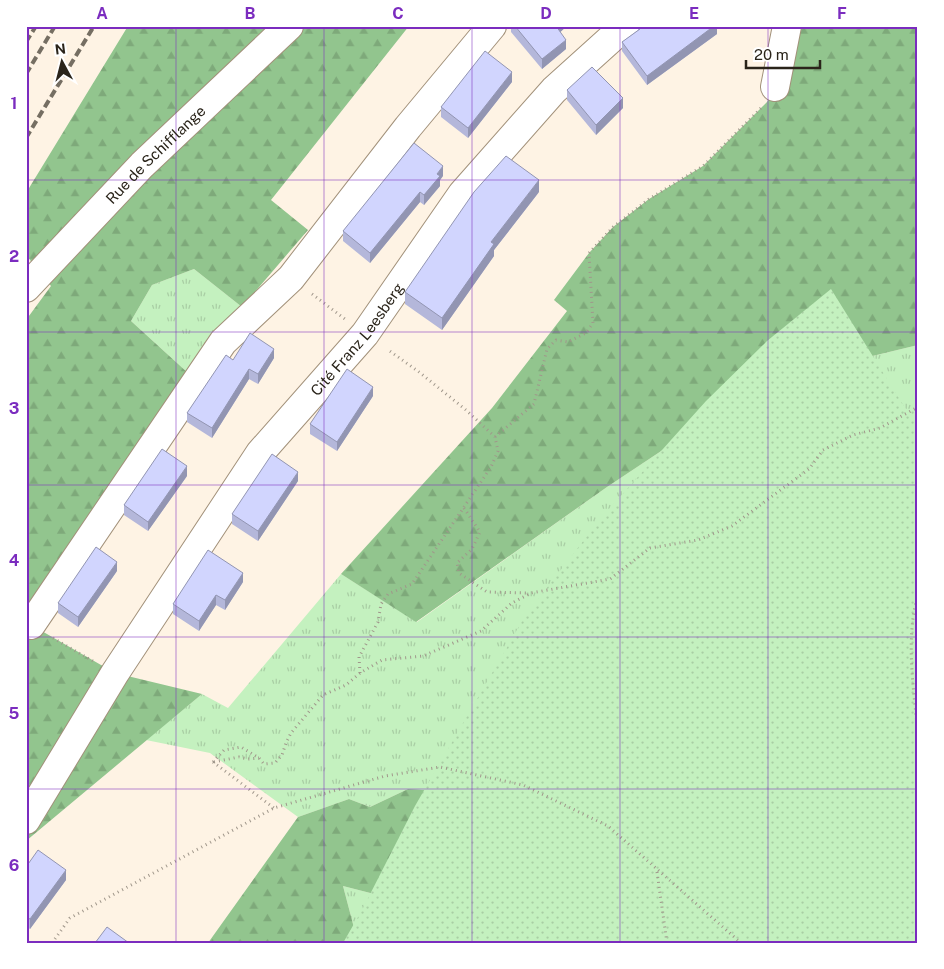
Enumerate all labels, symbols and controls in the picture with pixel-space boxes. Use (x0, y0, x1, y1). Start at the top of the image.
text: A (96, 4, 108, 23)
text: B (245, 4, 256, 23)
text: C (392, 4, 404, 23)
text: D (540, 4, 552, 23)
text: E (689, 4, 699, 23)
text: F (837, 4, 847, 23)
north arrow (38, 38, 88, 88)
scale bar (746, 38, 820, 70)
text: N (54, 40, 67, 58)
text: 20 m (754, 46, 789, 63)
text: 1 (11, 94, 17, 113)
street label: Rue de Schifflange (102, 102, 208, 207)
text: 2 (9, 247, 19, 266)
street label: Cité Franz Leesberg (307, 279, 407, 399)
text: 3 (9, 399, 19, 418)
text: 4 (9, 551, 20, 570)
text: 5 (9, 704, 20, 723)
text: 6 (9, 856, 19, 875)

